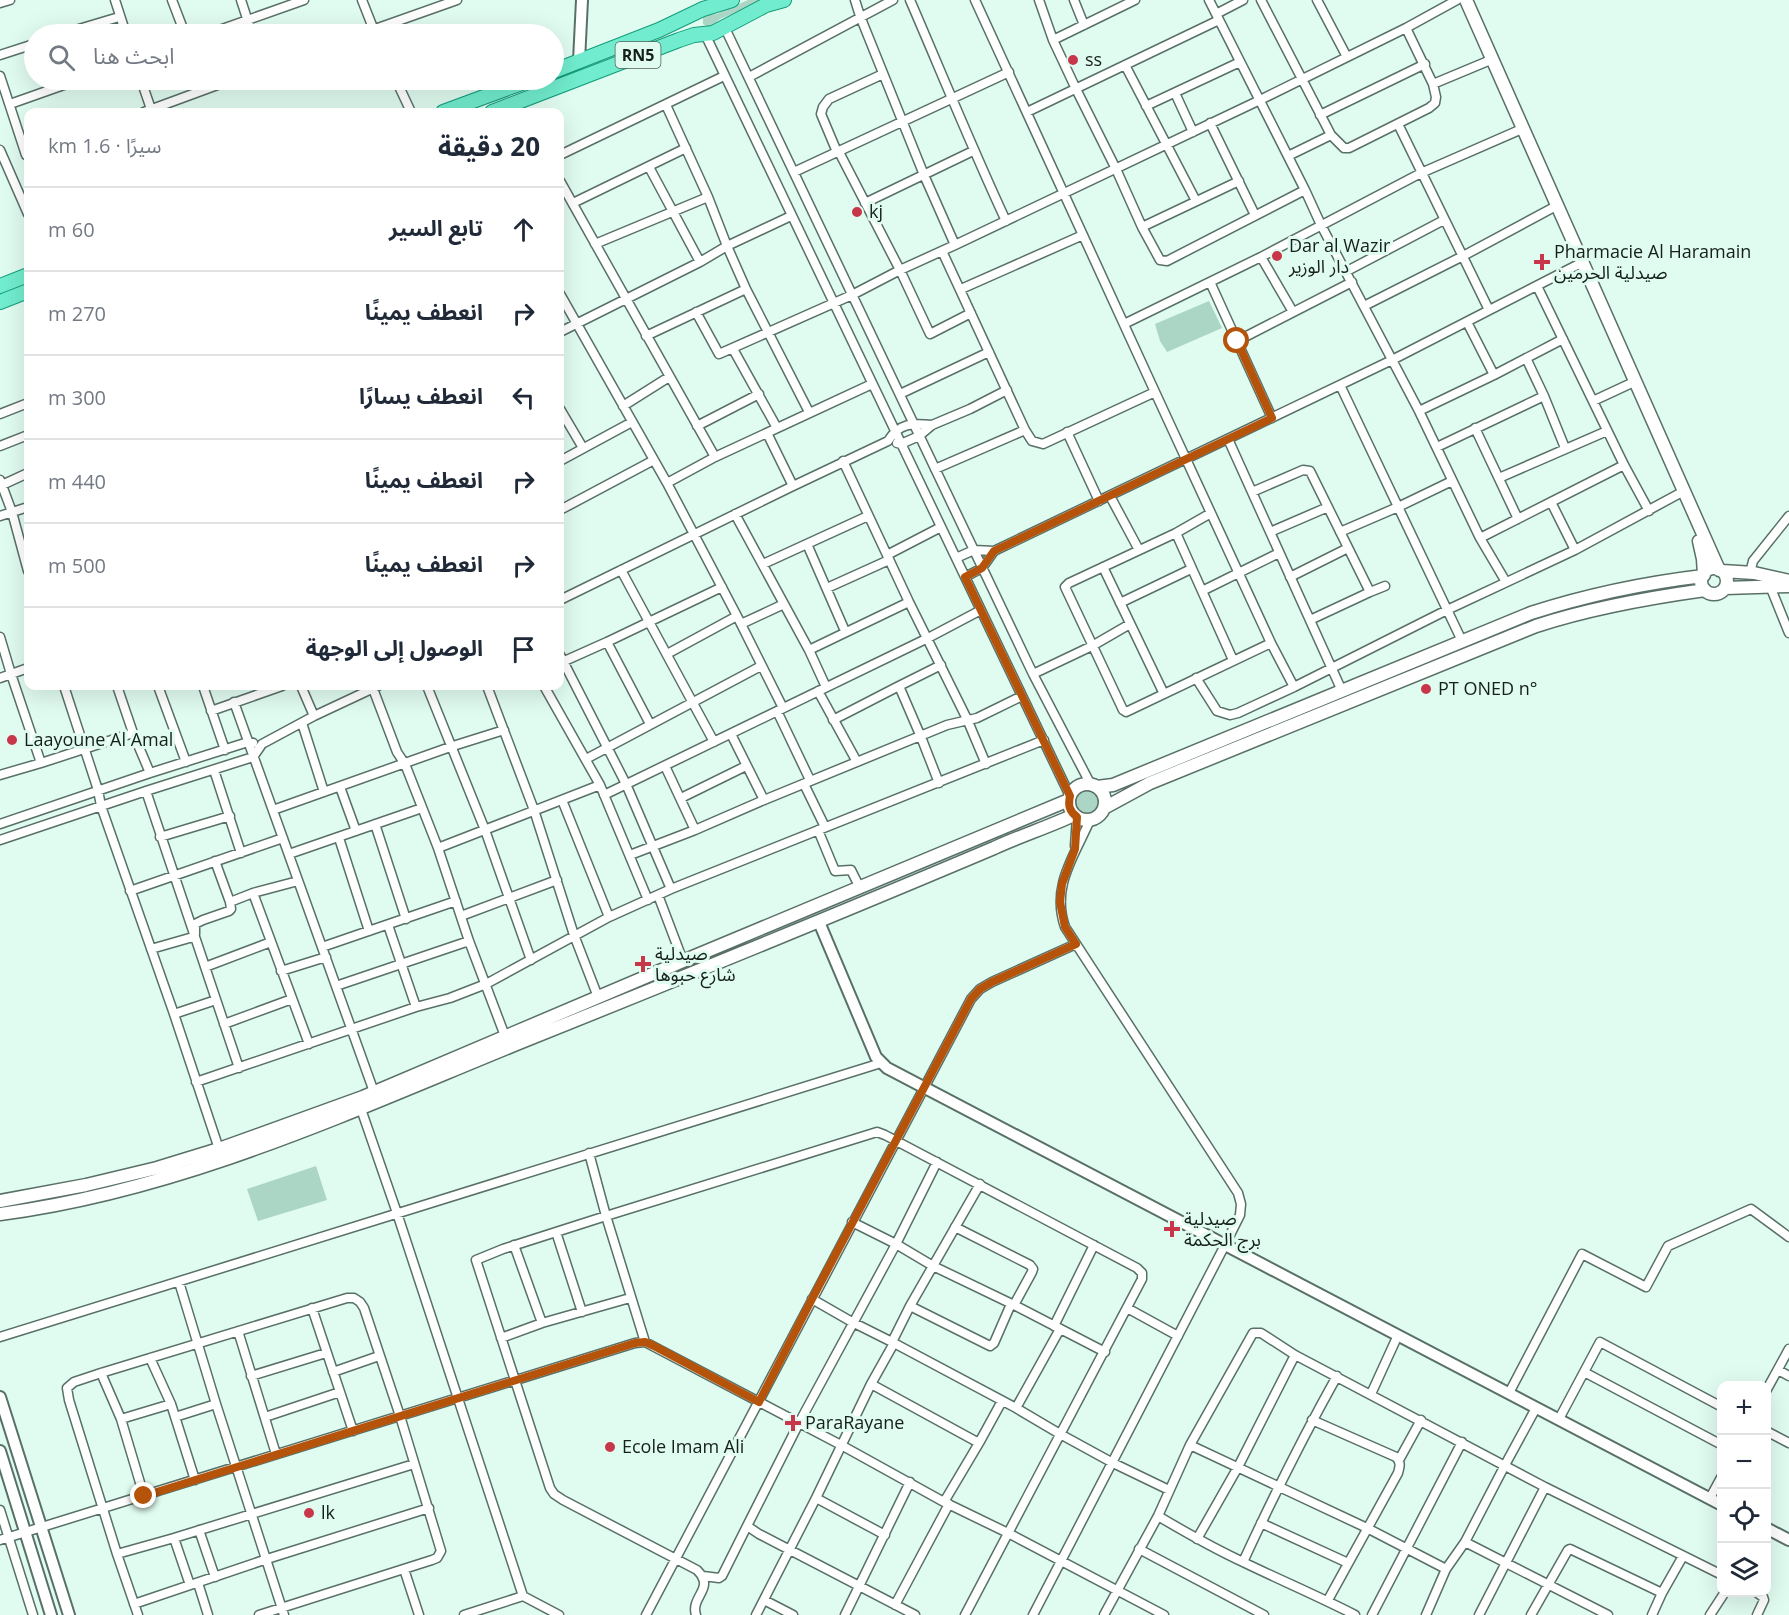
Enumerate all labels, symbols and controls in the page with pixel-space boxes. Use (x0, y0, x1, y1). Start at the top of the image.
search box (24, 24, 564, 90)
text: ابحث هنا (93, 40, 175, 70)
icon: search (45, 41, 78, 74)
road number: RN5 (616, 42, 660, 68)
place label: ss (1085, 47, 1102, 71)
marker: ss (1066, 53, 1080, 67)
text: 20 دقيقة (438, 128, 540, 164)
text: سيرًا · 1.6 km (48, 132, 161, 159)
place label: kj (869, 199, 883, 223)
marker: kj (850, 205, 864, 219)
text: تابع السير (389, 212, 483, 242)
icon: ahead (507, 213, 540, 246)
text: 60 m (48, 216, 95, 243)
place label: Dar al Wazir دار الوزير (1288, 233, 1391, 278)
place label: Pharmacie Al Haramain صيدلية الحرمين (1554, 239, 1751, 284)
marker: Dar al Wazir دار الوزير (1270, 249, 1284, 263)
marker: Pharmacie Al Haramain صيدلية الحرمين (1535, 255, 1549, 269)
text: انعطف يمينًا (365, 296, 483, 326)
icon: right (507, 297, 540, 330)
text: 270 m (48, 300, 106, 327)
route start (1223, 327, 1249, 353)
text: انعطف يسارًا (359, 380, 483, 410)
icon: left (507, 381, 540, 414)
text: 300 m (48, 384, 106, 411)
text: انعطف يمينًا (365, 464, 483, 494)
icon: right (507, 465, 540, 498)
text: 440 m (48, 468, 106, 495)
text: انعطف يمينًا (365, 548, 483, 578)
icon: right (507, 549, 540, 582)
text: 500 m (48, 552, 106, 579)
text: الوصول إلى الوجهة (305, 632, 483, 662)
icon: arrive (507, 633, 540, 666)
place label: PT ONED n° (1438, 676, 1537, 700)
marker: PT ONED n° (1419, 682, 1433, 696)
place label: Laayoune Al Amal (24, 727, 173, 751)
marker: Laayoune Al Amal (5, 733, 19, 747)
place label: صيدلية شارع حبوها (655, 941, 736, 989)
marker: صيدلية شارع حبوها (636, 957, 650, 971)
place label: صيدلية برج الحكمة (1184, 1206, 1261, 1253)
marker: صيدلية برج الحكمة (1165, 1222, 1179, 1236)
map controls (1717, 1381, 1771, 1597)
button: + (1717, 1381, 1771, 1435)
place label: ParaRayane (805, 1410, 904, 1434)
marker: ParaRayane (786, 1416, 800, 1430)
place label: Ecole Imam Ali (622, 1434, 744, 1458)
button: − (1717, 1435, 1771, 1489)
marker: Ecole Imam Ali (603, 1440, 617, 1454)
route end (130, 1482, 156, 1508)
button: locate (1717, 1489, 1771, 1543)
place label: lk (321, 1500, 336, 1524)
marker: lk (302, 1506, 316, 1520)
button: layers (1717, 1543, 1771, 1597)

